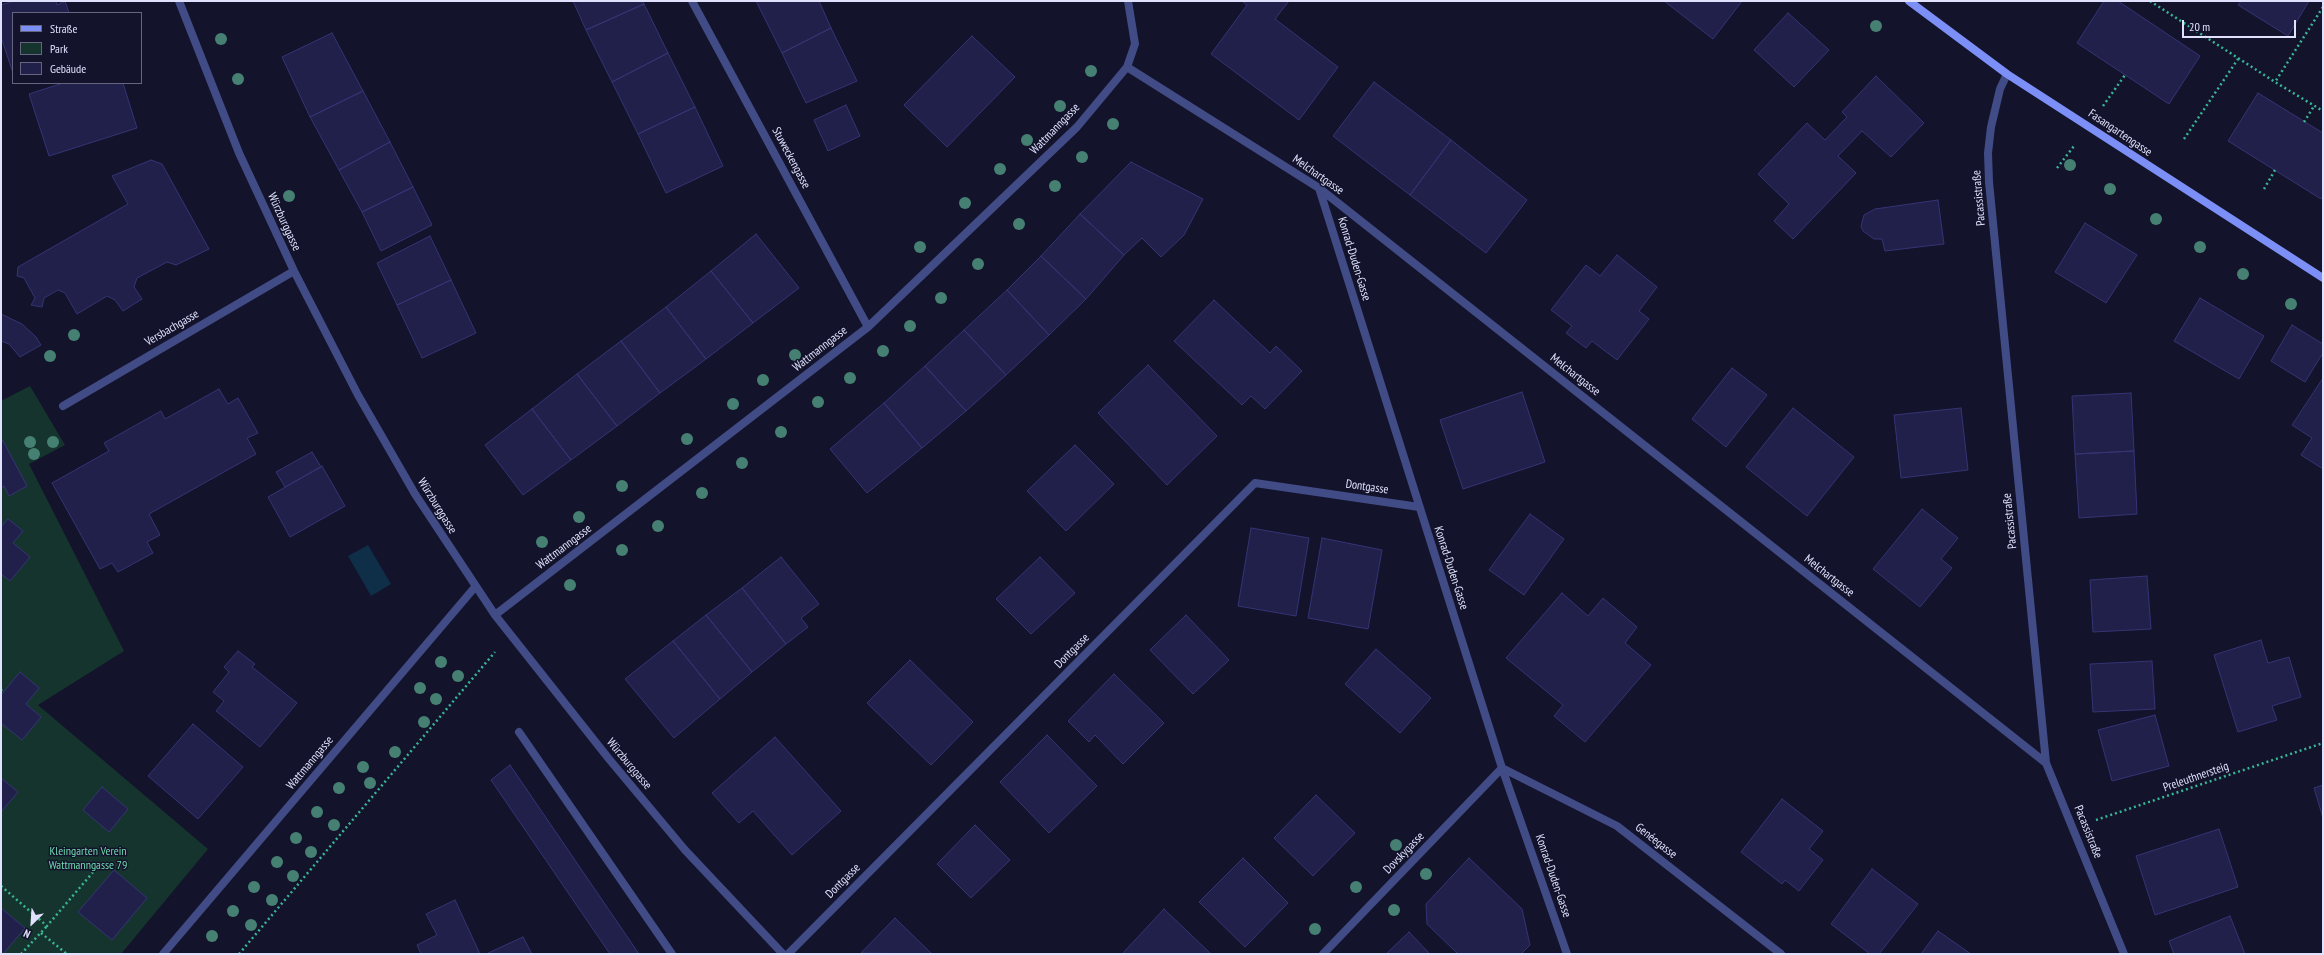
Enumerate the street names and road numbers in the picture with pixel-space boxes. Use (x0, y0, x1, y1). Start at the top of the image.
street label: Wattmanngasse (1027, 101, 1083, 157)
street label: Fasangartengasse (2085, 106, 2155, 160)
street label: Stuweckengasse (769, 125, 813, 191)
street label: Melchartgasse (1289, 152, 1347, 198)
street label: Pacassistraße (1969, 170, 1989, 226)
street label: Würzburggasse (264, 191, 304, 253)
street label: Konrad-Duden-Gasse (1334, 215, 1374, 303)
street label: Versbachgasse (142, 307, 202, 349)
street label: Wattmanngasse (790, 323, 850, 375)
street label: Melchartgasse (1547, 351, 1603, 399)
street label: Würzburggasse (414, 476, 460, 536)
street label: Dontgasse (1345, 477, 1389, 497)
street label: Pacassistraße (2000, 492, 2020, 550)
street label: Wattmanngasse (534, 522, 594, 572)
street label: Konrad-Duden-Gasse (1431, 524, 1471, 612)
street label: Melchartgasse (1801, 552, 1857, 600)
street label: Dontgasse (1052, 631, 1092, 671)
street label: Wattmanngasse (284, 733, 336, 793)
street label: Würzburggasse (603, 735, 655, 793)
street label: Preleuthnersteig (2161, 759, 2231, 795)
street label: Pacassistraße (2071, 803, 2105, 861)
street label: Genéegasse (1632, 820, 1680, 862)
street label: Dovskygasse (1381, 829, 1427, 877)
street label: Konrad-Duden-Gasse (1532, 833, 1574, 919)
street label: Dontgasse (823, 861, 863, 901)

